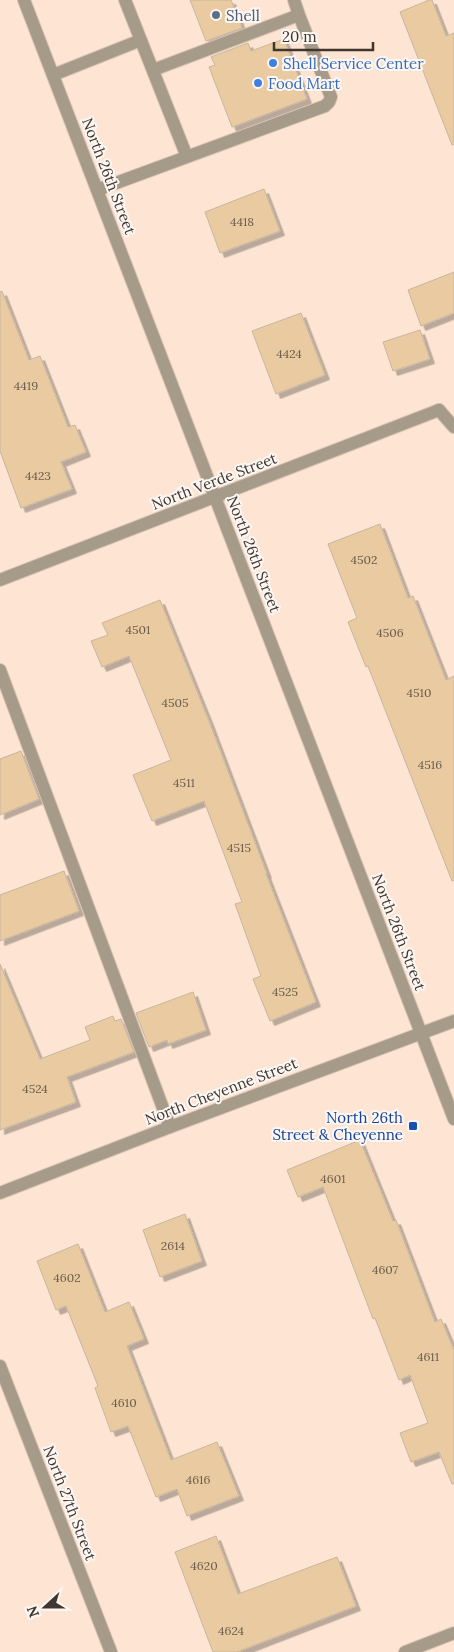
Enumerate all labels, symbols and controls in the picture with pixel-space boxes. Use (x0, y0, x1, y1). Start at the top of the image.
place label: Shell (226, 6, 260, 25)
marker: Shell (210, 9, 222, 21)
scale bar (274, 20, 373, 52)
text: 20 m (282, 27, 317, 46)
place label: Shell Service Center (283, 54, 424, 73)
marker: Shell Service Center (267, 57, 279, 69)
place label: Food Mart (268, 74, 341, 93)
marker: Food Mart (252, 77, 264, 89)
street label: North 26th Street (78, 115, 140, 237)
house number: 4418 (230, 214, 254, 229)
house number: 4424 (276, 346, 302, 361)
house number: 4419 (14, 378, 38, 393)
street label: North Verde Street (149, 448, 280, 514)
house number: 4423 (25, 468, 51, 483)
street label: North 26th Street (223, 493, 285, 615)
house number: 4502 (351, 552, 377, 567)
house number: 4501 (126, 622, 150, 637)
house number: 4506 (376, 625, 404, 640)
house number: 4510 (407, 685, 431, 700)
house number: 4505 (161, 695, 189, 710)
house number: 4516 (418, 757, 442, 772)
house number: 4511 (173, 775, 195, 790)
house number: 4515 (227, 840, 251, 855)
street label: North 26th Street (368, 871, 430, 993)
house number: 4525 (272, 984, 298, 999)
street label: North Cheyenne Street (142, 1053, 300, 1129)
house number: 4524 (22, 1081, 48, 1096)
place label: North 26th Street & Cheyenne (272, 1108, 403, 1144)
marker: North 26th Street & Cheyenne (407, 1120, 419, 1132)
house number: 4601 (320, 1171, 346, 1186)
house number: 2614 (161, 1238, 186, 1253)
house number: 4607 (372, 1262, 399, 1277)
house number: 4602 (53, 1270, 81, 1285)
house number: 4611 (417, 1349, 439, 1364)
house number: 4610 (111, 1395, 137, 1410)
street label: North 27th Street (39, 1443, 101, 1563)
house number: 4616 (186, 1472, 210, 1487)
house number: 4620 (190, 1558, 218, 1573)
north arrow (20, 1582, 70, 1632)
text: N (22, 1603, 43, 1620)
house number: 4624 (218, 1623, 245, 1638)

